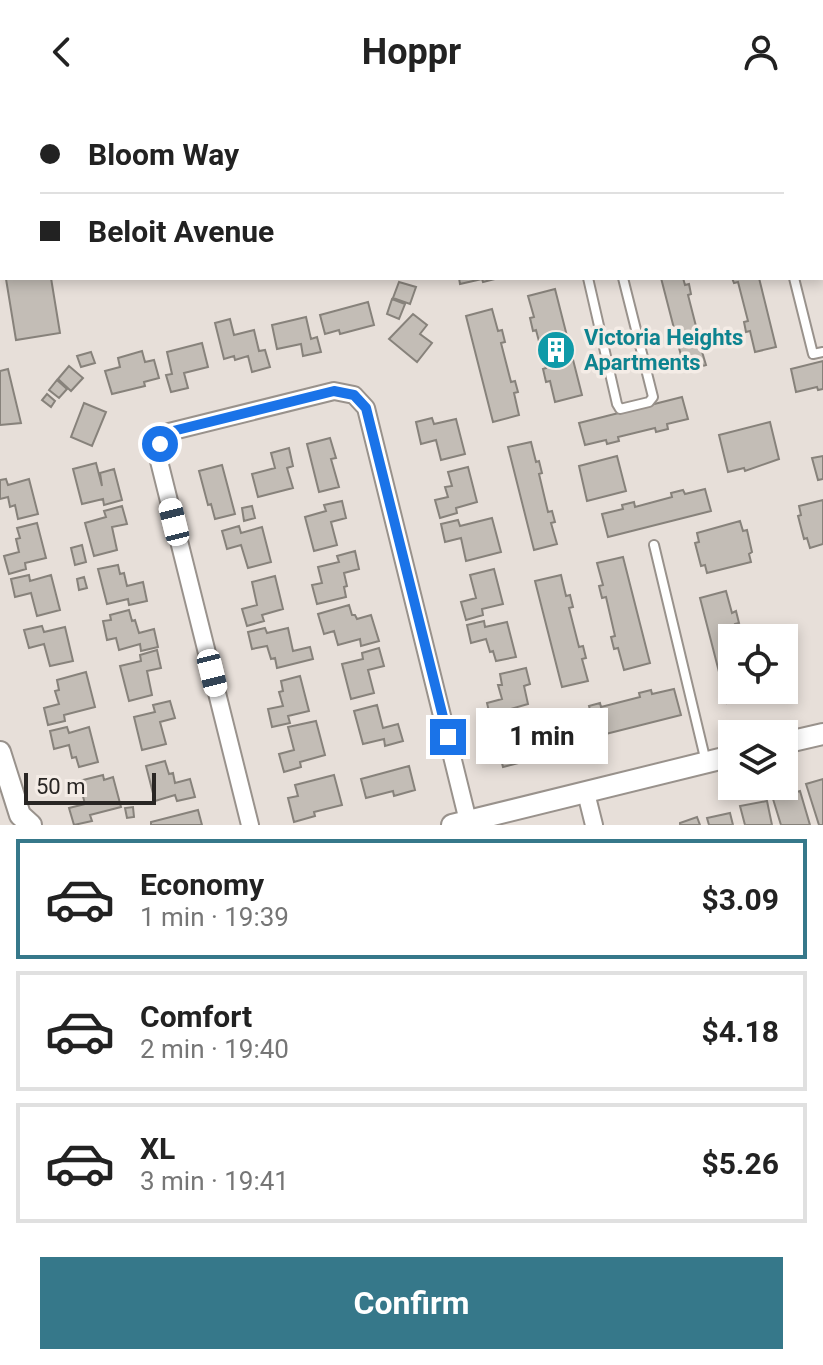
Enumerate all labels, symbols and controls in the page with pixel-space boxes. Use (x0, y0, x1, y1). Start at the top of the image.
icon: back (40, 30, 84, 74)
icon: person (739, 30, 783, 74)
text: Hoppr (362, 31, 461, 73)
text: Bloom Way (88, 137, 239, 172)
text: Beloit Avenue (88, 214, 274, 249)
place label: Victoria Heights Apartments (584, 325, 743, 375)
building icon: Victoria Heights Apartments (535, 329, 577, 371)
route start (142, 426, 178, 462)
car (157, 496, 191, 548)
map controls (718, 624, 798, 800)
button: locate (718, 624, 798, 704)
car (195, 647, 229, 699)
callout: 1 min (476, 709, 608, 765)
route end (430, 719, 466, 755)
button: layers (718, 720, 798, 800)
text: 1 min (509, 721, 575, 751)
scale bar (24, 769, 156, 805)
text: 50 m (36, 774, 85, 799)
icon: car (44, 863, 116, 935)
text: Economy (140, 867, 264, 902)
text: $3.09 (701, 882, 779, 917)
text: 1 min · 19:39 (140, 902, 289, 932)
icon: car (44, 995, 116, 1067)
text: Comfort (140, 999, 252, 1034)
text: $4.18 (701, 1014, 779, 1049)
text: 2 min · 19:40 (140, 1034, 289, 1064)
icon: car (44, 1127, 116, 1199)
text: XL (140, 1131, 175, 1166)
text: $5.26 (701, 1146, 779, 1181)
text: 3 min · 19:41 (140, 1166, 289, 1196)
button: Confirm (40, 1257, 783, 1349)

